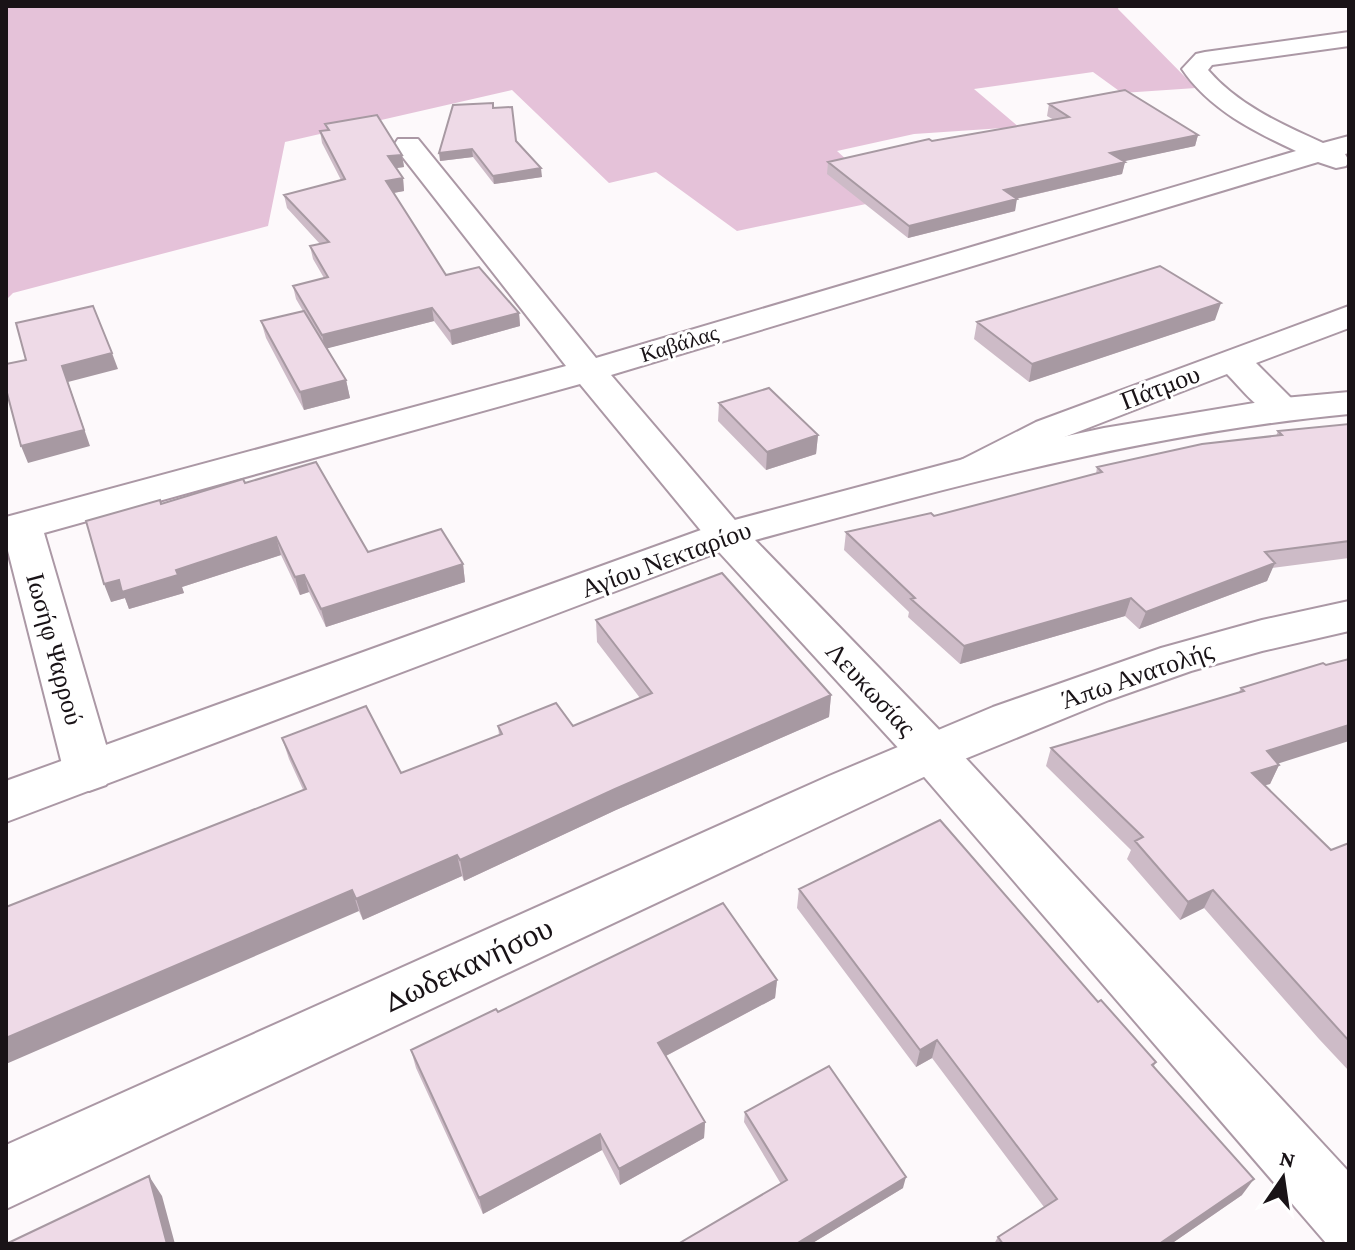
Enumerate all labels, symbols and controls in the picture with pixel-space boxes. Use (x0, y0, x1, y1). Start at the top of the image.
street label: Καβάλας (637, 320, 721, 367)
street label: Πάτμου (1116, 359, 1204, 416)
street label: Αγίου Νεκταρίου (577, 515, 755, 604)
street label: Ιωσήφ Ψαρρού (20, 570, 89, 728)
street label: Λευκωσίας (820, 636, 922, 743)
street label: Άπω Ανατολής (1057, 636, 1218, 715)
street label: Δωδεκανήσου (378, 909, 558, 1019)
north arrow (1243, 1138, 1323, 1218)
text: N (1277, 1145, 1298, 1173)

